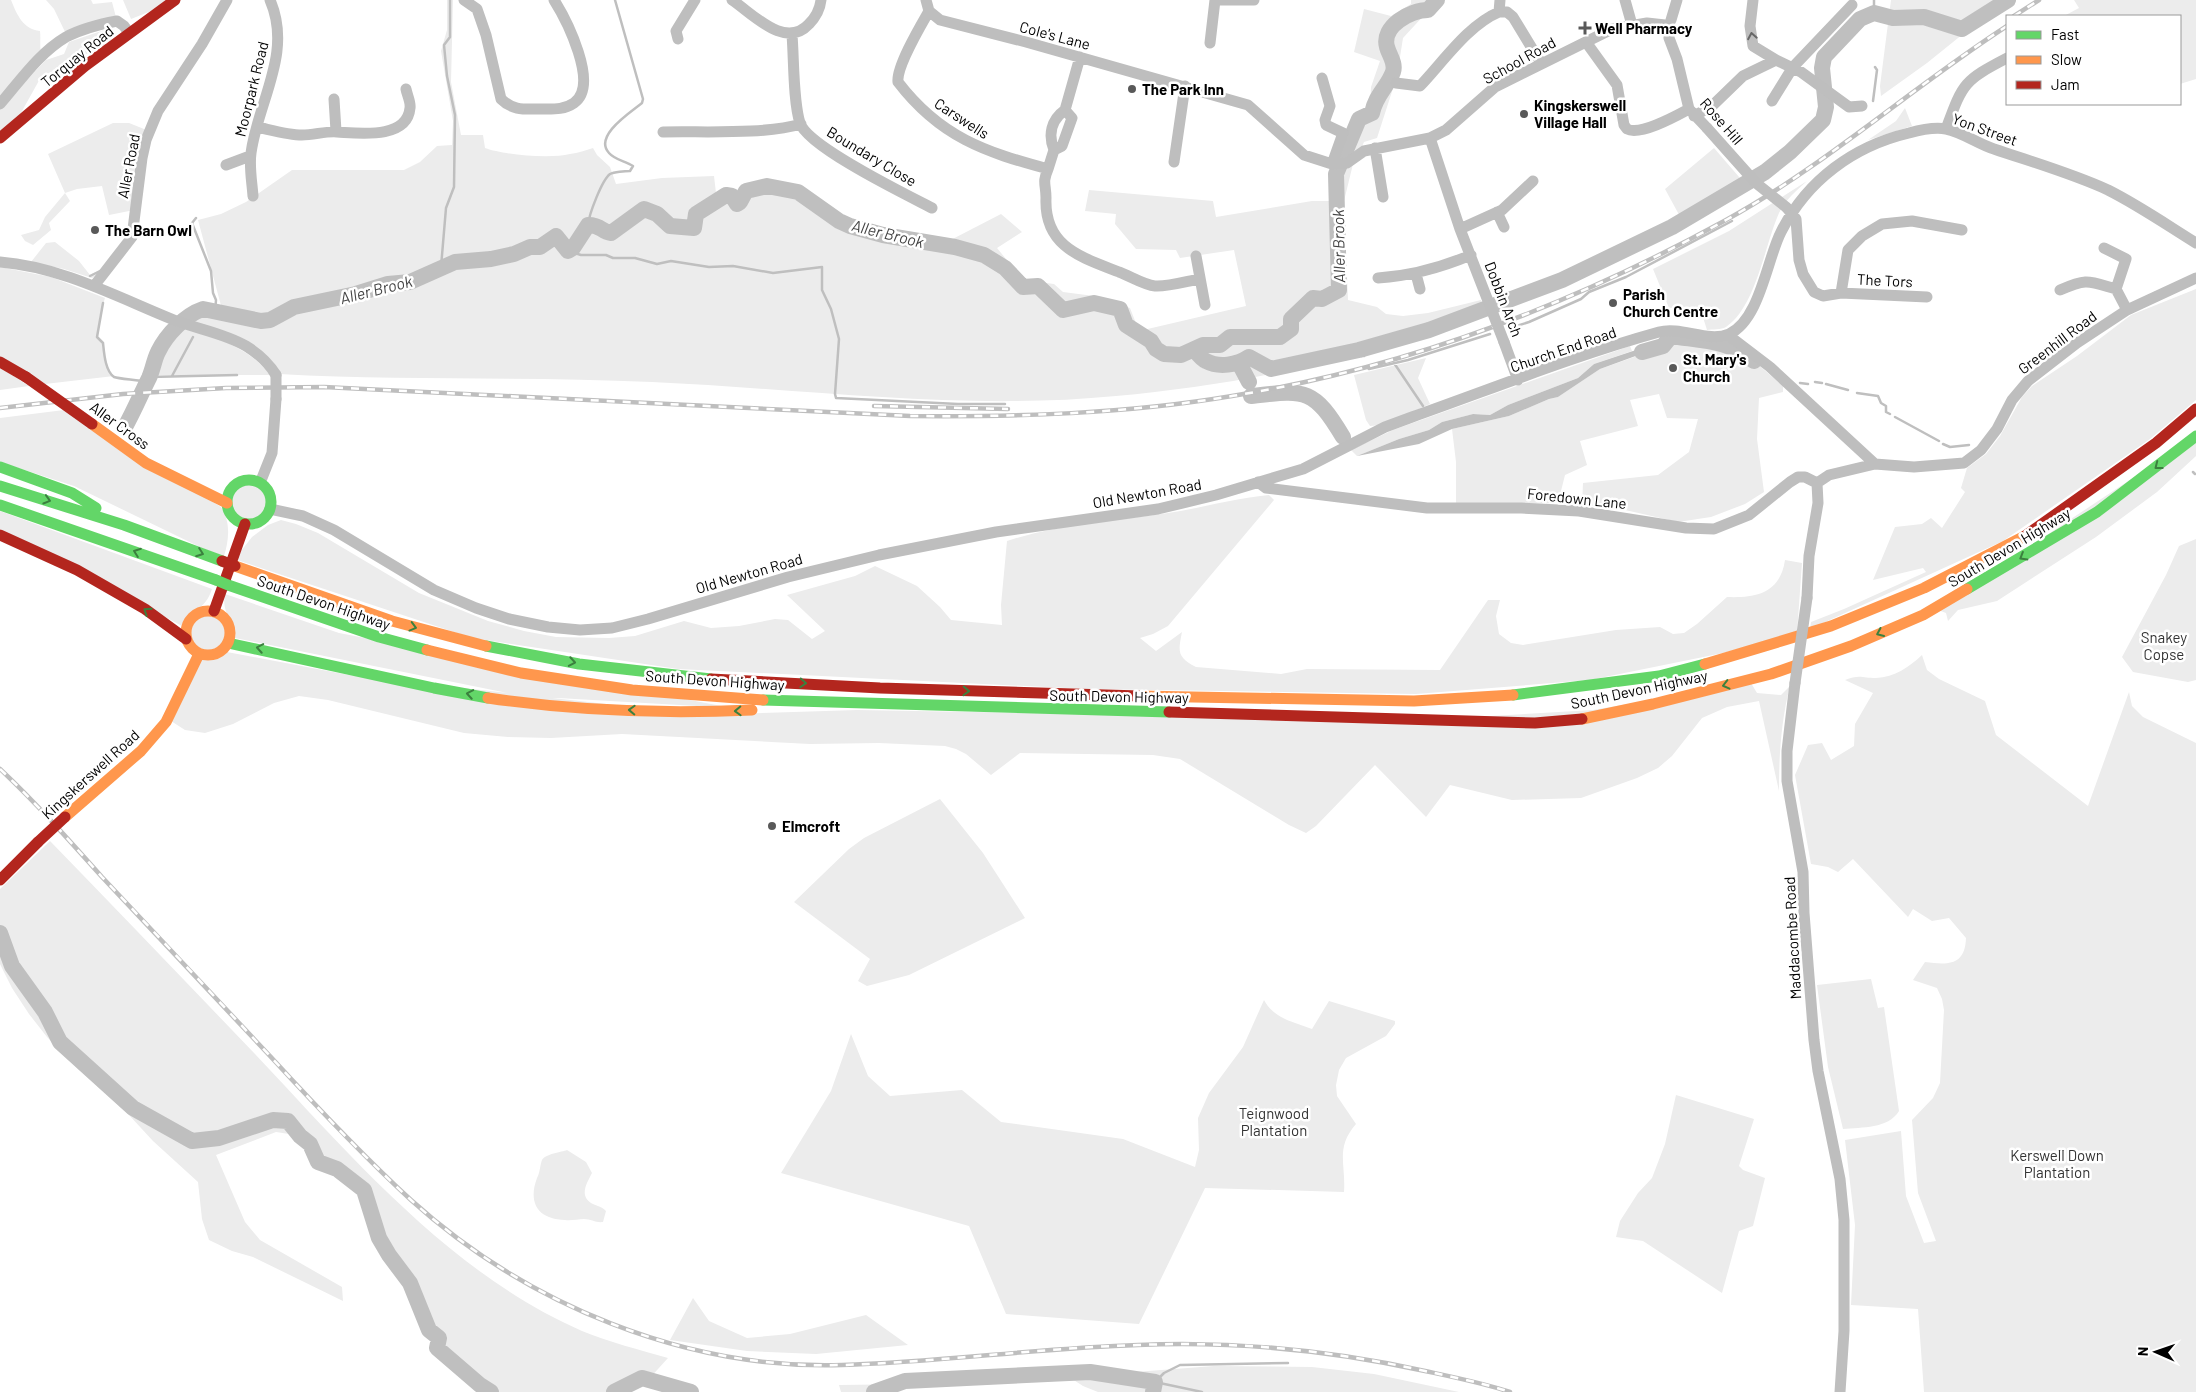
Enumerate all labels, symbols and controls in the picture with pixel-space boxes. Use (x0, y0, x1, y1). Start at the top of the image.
legend (2006, 15, 2181, 105)
street label: Cole's Lane (1018, 17, 1092, 53)
place label: Well Pharmacy (1595, 19, 1693, 37)
street label: Torquay Road (37, 21, 117, 91)
marker: Well Pharmacy (1579, 22, 1591, 34)
text: Fast (2051, 25, 2079, 43)
one-way arrow (1747, 32, 1757, 41)
street label: School Road (1479, 33, 1559, 87)
street label: Moorpark Road (230, 39, 272, 139)
text: Slow (2051, 50, 2082, 68)
text: Jam (2051, 75, 2080, 93)
place label: The Park Inn (1142, 80, 1224, 98)
marker: The Park Inn (1126, 83, 1138, 95)
street label: Carswells (931, 94, 993, 142)
street label: Rose Hill (1697, 94, 1747, 148)
place label: Kingskerswell Village Hall (1534, 96, 1626, 131)
marker: Kingskerswell Village Hall (1518, 108, 1530, 120)
street label: Yon Street (1950, 109, 2020, 149)
street label: Boundary Close (824, 122, 920, 190)
street label: Aller Road (113, 132, 143, 200)
water label: Aller Brook (1328, 209, 1348, 283)
water label: Aller Brook (850, 215, 926, 251)
place label: The Barn Owl (105, 221, 192, 239)
marker: The Barn Owl (89, 224, 101, 236)
street label: Dobbin Arch (1481, 259, 1527, 339)
street label: The Tors (1857, 270, 1913, 290)
water label: Aller Brook (338, 271, 414, 307)
place label: Parish Church Centre (1623, 285, 1718, 320)
marker: Parish Church Centre (1607, 297, 1619, 309)
street label: Greenhill Road (2014, 307, 2100, 377)
street label: Church End Road (1508, 322, 1618, 376)
place label: St. Mary's Church (1683, 350, 1747, 385)
marker: St. Mary's Church (1667, 362, 1679, 374)
street label: Aller Cross (87, 397, 153, 453)
one-way arrow (2155, 461, 2164, 469)
street label: Old Newton Road (1091, 475, 1203, 511)
street label: Foredown Lane (1527, 484, 1627, 512)
one-way arrow (42, 494, 50, 504)
street label: South Devon Highway (1945, 503, 2073, 591)
one-way arrow (196, 547, 204, 557)
one-way arrow (133, 548, 142, 558)
street label: Old Newton Road (693, 549, 805, 597)
one-way arrow (2020, 550, 2029, 560)
street label: South Devon Highway (255, 571, 393, 633)
one-way arrow (143, 607, 152, 617)
one-way arrow (409, 621, 418, 632)
one-way arrow (1876, 627, 1885, 638)
park label: Snakey Copse (2141, 628, 2187, 663)
one-way arrow (256, 644, 264, 654)
one-way arrow (567, 657, 576, 667)
street label: South Devon Highway (645, 666, 785, 694)
street label: South Devon Highway (1569, 666, 1709, 712)
one-way arrow (800, 678, 808, 689)
one-way arrow (1723, 680, 1731, 690)
one-way arrow (962, 685, 970, 696)
street label: South Devon Highway (1049, 686, 1189, 706)
one-way arrow (466, 689, 474, 699)
one-way arrow (627, 705, 635, 715)
one-way arrow (733, 705, 741, 716)
street label: Kingskerswell Road (37, 725, 143, 823)
place label: Elmcroft (782, 817, 840, 835)
marker: Elmcroft (766, 820, 778, 832)
street label: Maddacombe Road (1780, 876, 1804, 1000)
park label: Teignwood Plantation (1239, 1104, 1309, 1139)
park label: Kerswell Down Plantation (2010, 1146, 2104, 1181)
north arrow (2131, 1327, 2181, 1377)
text: N (2134, 1347, 2151, 1356)

